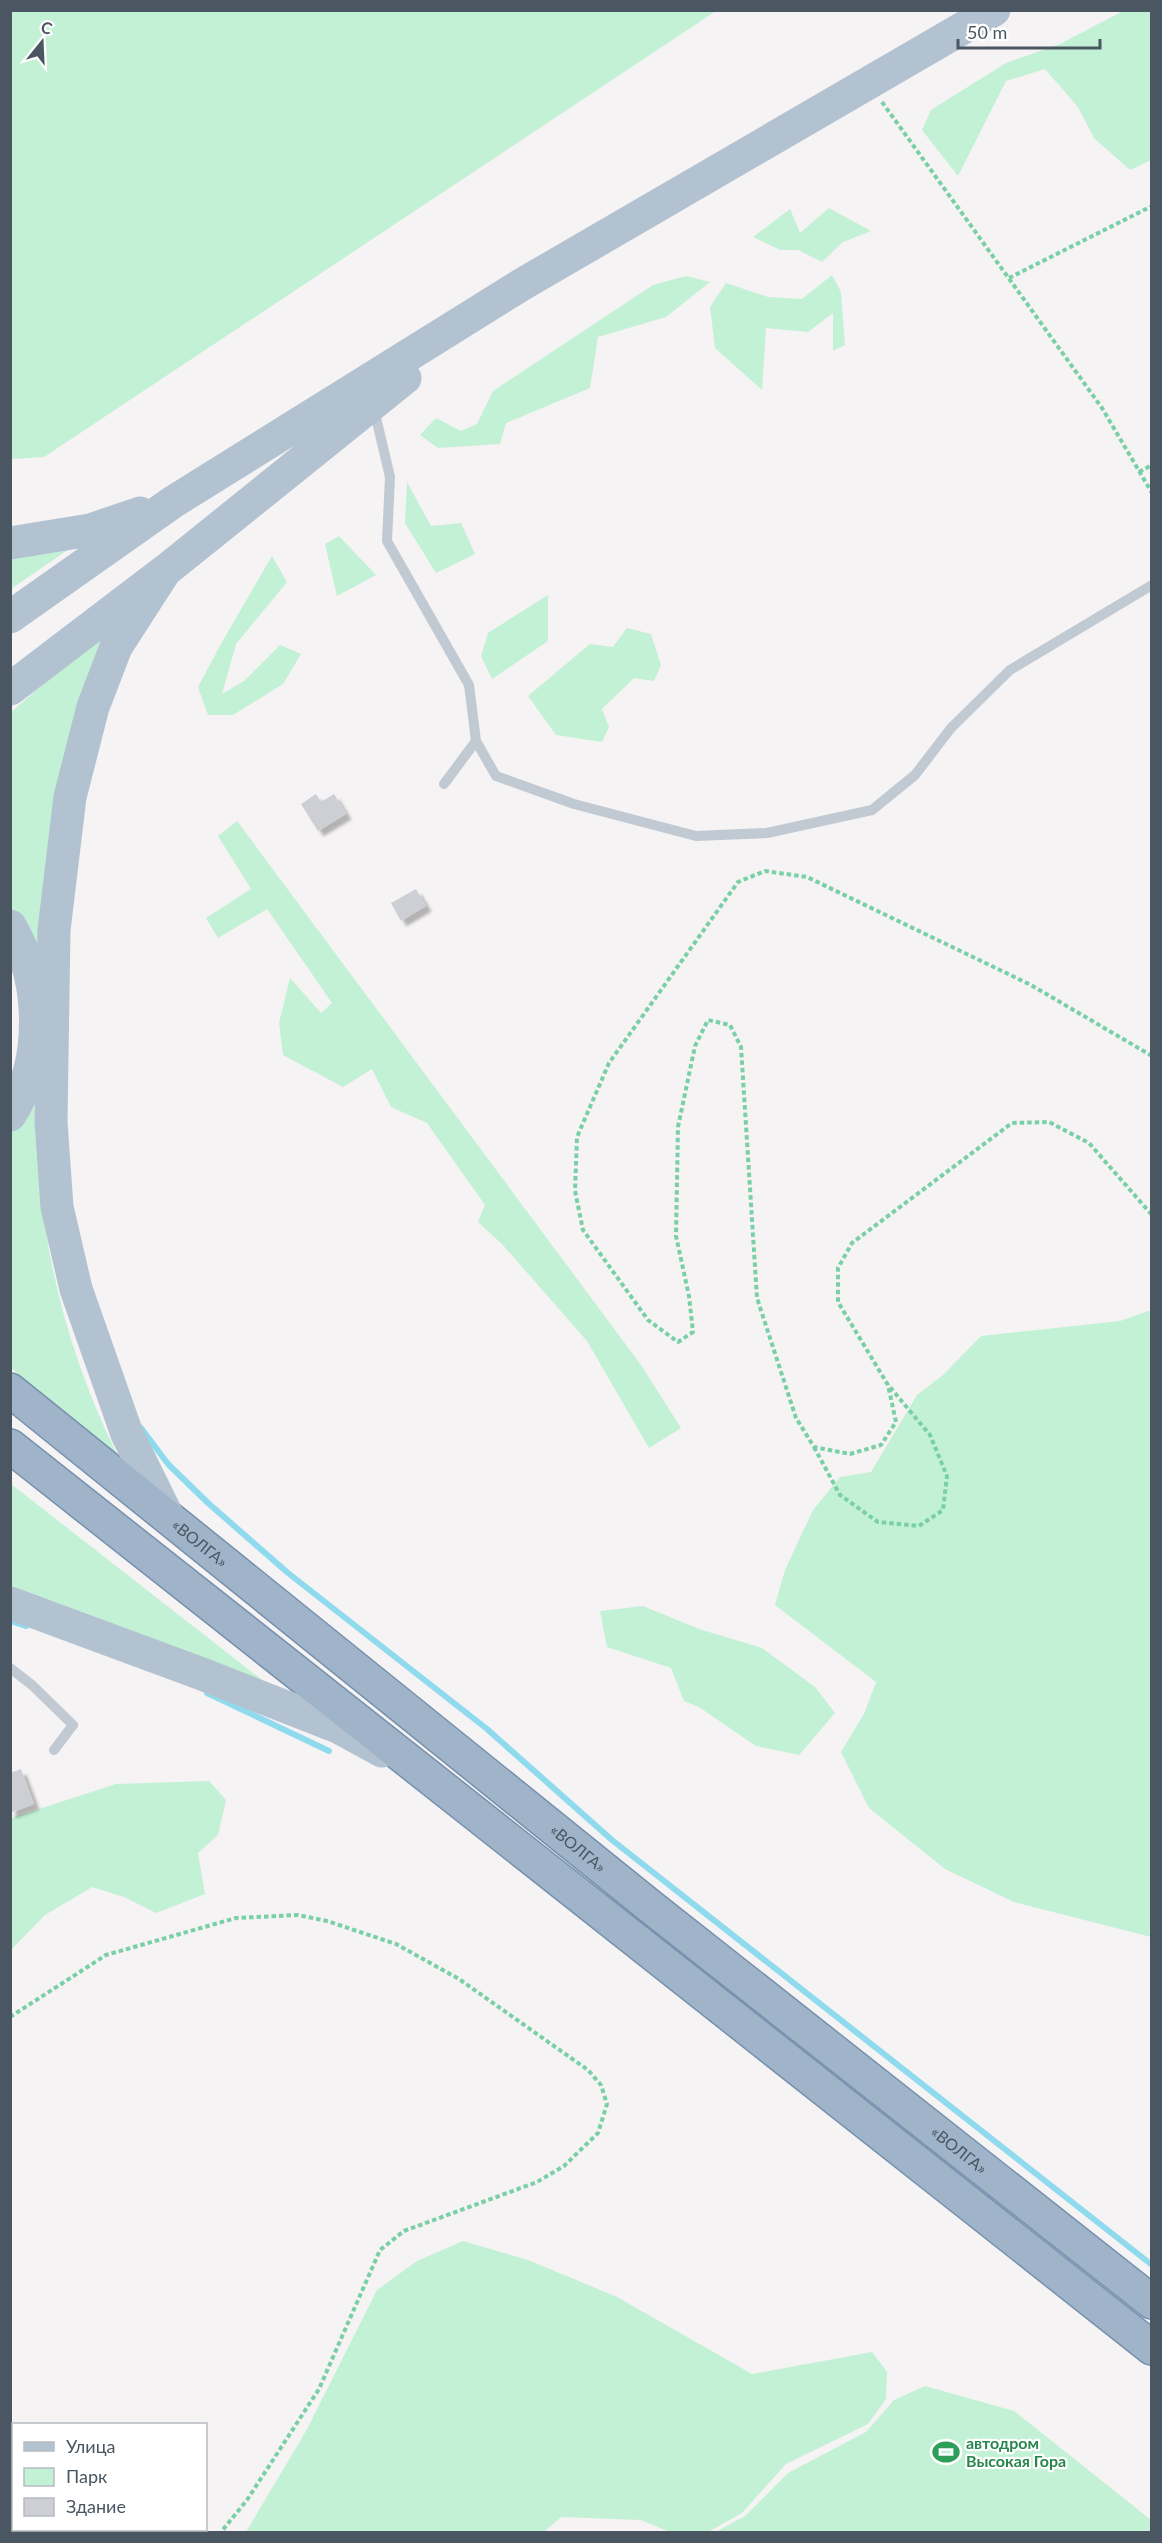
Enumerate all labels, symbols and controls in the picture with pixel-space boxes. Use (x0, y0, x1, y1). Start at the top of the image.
north arrow (12, 12, 72, 72)
scale bar (958, 12, 1100, 50)
text: С (39, 17, 55, 38)
text: 50 m (967, 21, 1007, 43)
street label: «ВОЛГА» (169, 1515, 232, 1571)
street label: «ВОЛГА» (547, 1820, 610, 1876)
street label: «ВОЛГА» (928, 2122, 991, 2178)
legend (12, 2423, 207, 2531)
place label: автодром Высокая Гора (966, 2433, 1066, 2470)
text: Улица (66, 2435, 116, 2457)
sports icon: автодром Высокая Гора (931, 2437, 961, 2467)
text: Парк (66, 2465, 108, 2487)
text: Здание (66, 2495, 126, 2517)

